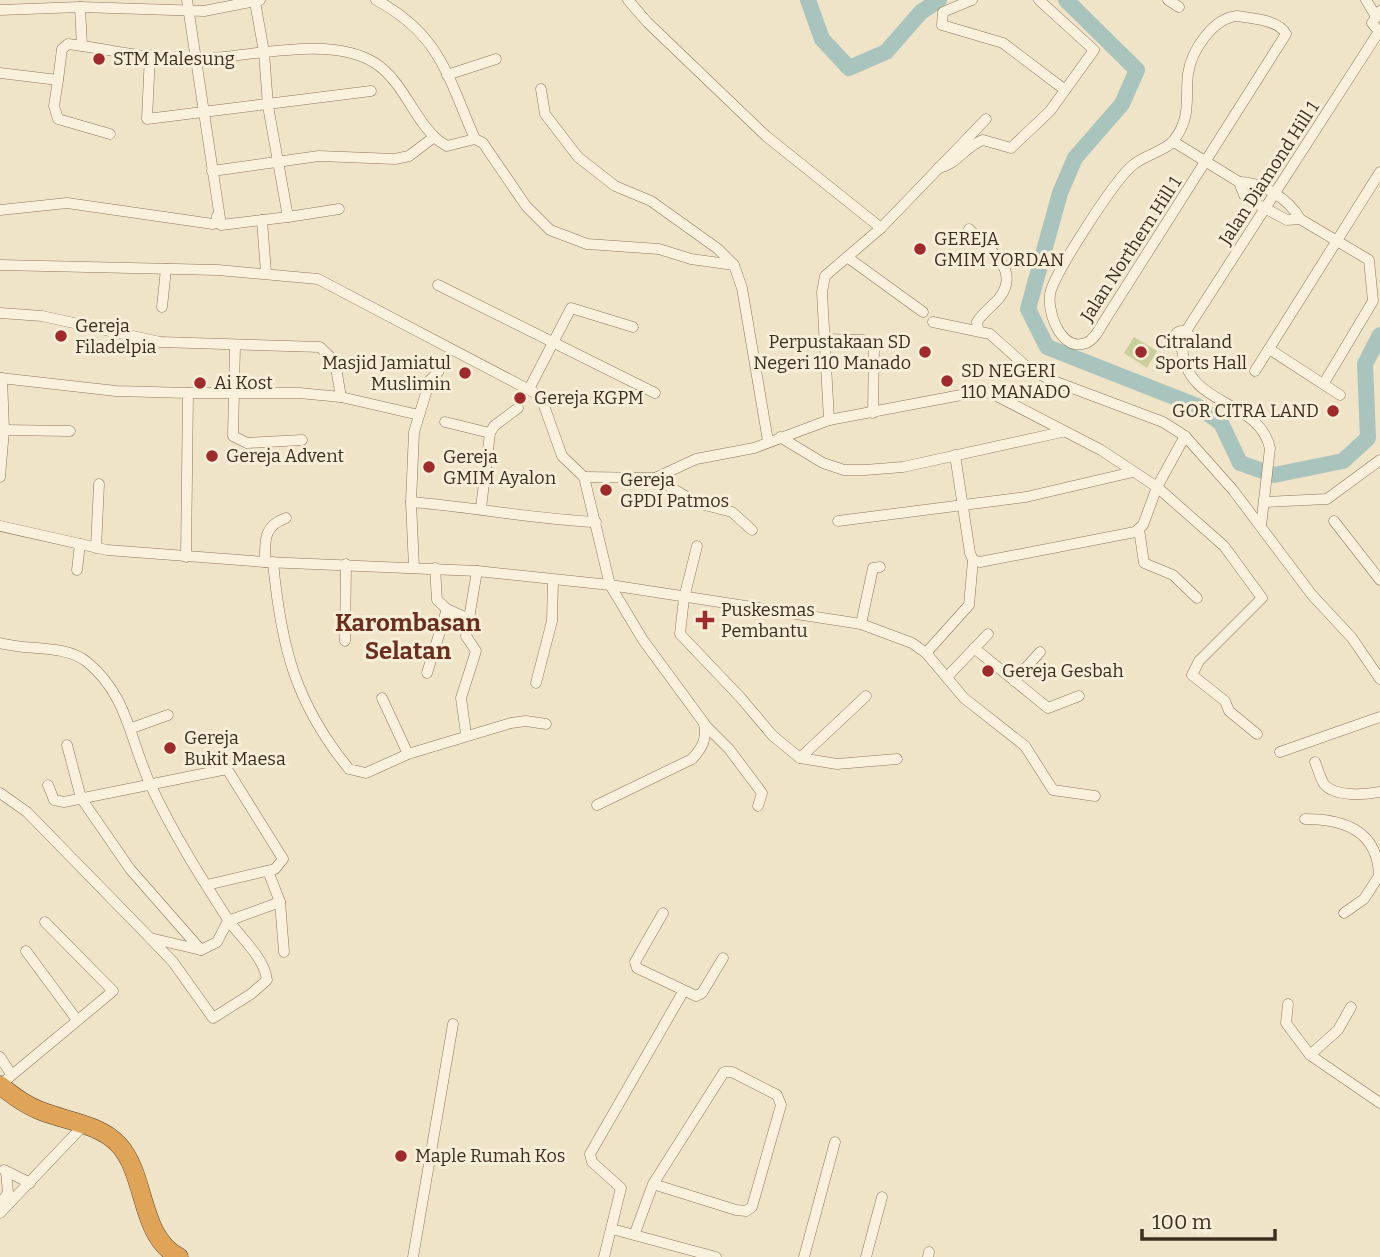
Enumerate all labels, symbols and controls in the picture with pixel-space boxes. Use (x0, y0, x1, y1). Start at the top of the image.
place label: STM Malesung (113, 48, 235, 70)
marker: STM Malesung (91, 51, 107, 67)
street label: Jalan Diamond Hill 1 (1214, 96, 1324, 250)
street label: Jalan Northern Hill 1 (1075, 172, 1186, 326)
place label: GEREJA GMIM YORDAN (934, 228, 1064, 271)
marker: GEREJA GMIM YORDAN (912, 241, 928, 257)
place label: Gereja Filadelpia (75, 315, 157, 358)
marker: Gereja Filadelpia (53, 328, 69, 344)
place label: Perpustakaan SD Negeri 110 Manado (753, 331, 911, 374)
place label: Citraland Sports Hall (1155, 331, 1247, 374)
marker: Perpustakaan SD Negeri 110 Manado (917, 344, 933, 360)
marker: Citraland Sports Hall (1133, 344, 1149, 360)
place label: Masjid Jamiatul Muslimin (322, 352, 452, 395)
place label: SD NEGERI 110 MANADO (961, 360, 1071, 403)
marker: Masjid Jamiatul Muslimin (457, 365, 473, 381)
place label: Ai Kost (214, 372, 273, 394)
marker: SD NEGERI 110 MANADO (939, 373, 955, 389)
marker: Ai Kost (192, 375, 208, 391)
place label: Gereja KGPM (534, 387, 644, 409)
marker: Gereja KGPM (512, 390, 528, 406)
place label: GOR CITRA LAND (1172, 400, 1319, 422)
marker: GOR CITRA LAND (1325, 403, 1341, 419)
place label: Gereja Advent (226, 445, 345, 467)
place label: Gereja GMIM Ayalon (443, 446, 557, 489)
marker: Gereja Advent (204, 448, 220, 464)
marker: Gereja GMIM Ayalon (421, 459, 437, 475)
place label: Gereja GPDI Patmos (620, 469, 729, 512)
marker: Gereja GPDI Patmos (598, 482, 614, 498)
place label: Puskesmas Pembantu (721, 599, 815, 642)
district label: Karombasan Selatan (335, 609, 482, 665)
marker: Puskesmas Pembantu (695, 610, 715, 630)
place label: Gereja Gesbah (1002, 660, 1124, 682)
marker: Gereja Gesbah (980, 663, 996, 679)
place label: Gereja Bukit Maesa (184, 727, 286, 770)
marker: Gereja Bukit Maesa (162, 740, 178, 756)
place label: Maple Rumah Kos (415, 1145, 565, 1167)
marker: Maple Rumah Kos (393, 1148, 409, 1164)
scale bar (1142, 1198, 1275, 1242)
text: 100 m (1152, 1209, 1212, 1235)

